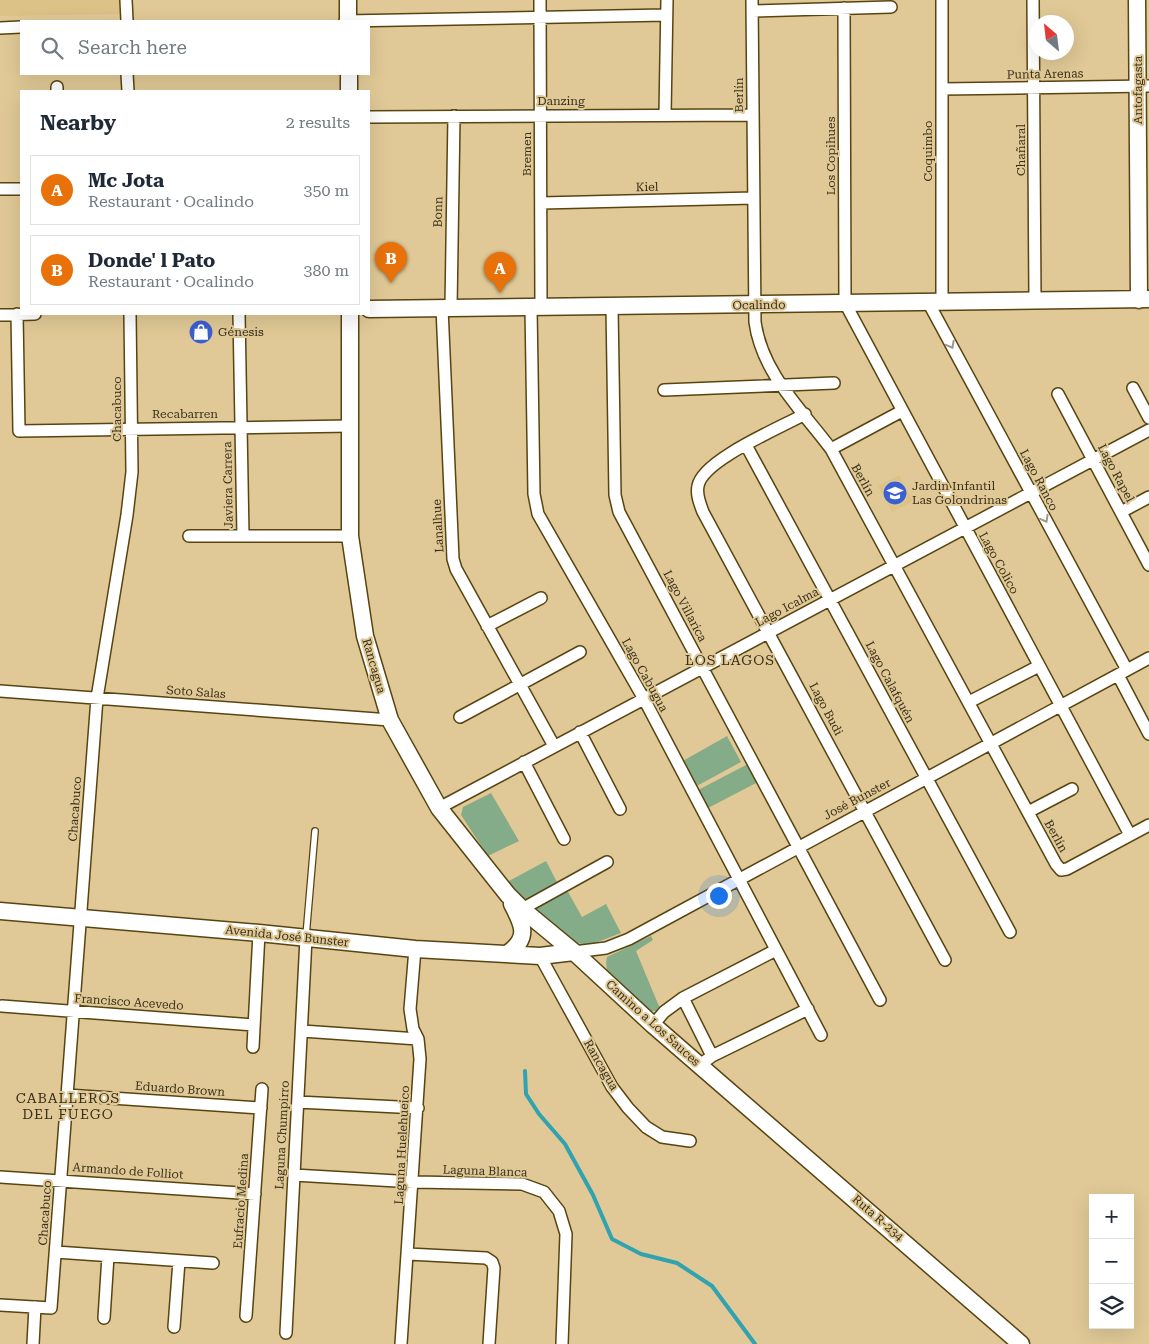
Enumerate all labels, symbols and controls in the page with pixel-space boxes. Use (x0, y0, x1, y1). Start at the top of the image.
north arrow (1029, 15, 1074, 60)
search box (20, 20, 370, 75)
icon: search (38, 34, 66, 62)
text: Search here (78, 36, 187, 59)
street label: Antofagasta (1131, 55, 1145, 124)
street label: Punta Arenas (1006, 66, 1084, 82)
street label: Berlín (732, 77, 746, 112)
street label: Danzing (537, 94, 585, 108)
text: Nearby (40, 111, 116, 135)
text: 2 results (286, 113, 350, 132)
street label: Los Copihues (824, 116, 838, 195)
street label: Coquimbo (921, 121, 935, 181)
street label: Chañaral (1014, 124, 1028, 176)
street label: Bremen (520, 131, 534, 176)
text: Mc Jota (88, 169, 164, 192)
street label: Kiel (636, 180, 659, 194)
text: A (51, 181, 63, 200)
text: 350 m (303, 181, 349, 200)
text: Restaurant · Ocalindo (88, 192, 254, 211)
street label: Bonn (431, 196, 445, 228)
pin: B (375, 242, 407, 283)
text: Donde' l Pato (88, 249, 215, 272)
pin: A (484, 252, 516, 293)
text: B (51, 261, 63, 280)
text: 380 m (303, 261, 349, 280)
text: Restaurant · Ocalindo (88, 272, 254, 291)
street label: Ocalindo (732, 298, 786, 312)
shop icon: Génesis (188, 319, 214, 345)
place label: Génesis (218, 325, 264, 339)
one-way arrow (945, 340, 955, 349)
street label: Chacabuco (110, 376, 124, 442)
street label: Recabarren (152, 407, 218, 421)
street label: Javiera Carrera (220, 441, 236, 529)
street label: Lago Rapel (1095, 442, 1137, 505)
street label: Lago Ranco (1017, 447, 1061, 513)
street label: Berlín (848, 461, 878, 499)
place label: Jardin Infantil Las Golondrinas (912, 479, 1007, 507)
school or university icon: Jardin Infantil Las Golondrinas (882, 480, 908, 506)
street label: Lanalhue (430, 498, 446, 553)
one-way arrow (1039, 514, 1049, 523)
street label: Lago Colico (976, 530, 1022, 596)
street label: Lago Villarica (660, 568, 710, 645)
street label: Lago Icalma (753, 584, 821, 630)
street label: Lago Cabugua (619, 636, 671, 715)
street label: Rancagua (359, 637, 389, 696)
street label: Lago Calafquén (863, 639, 918, 725)
district label: LOS LAGOS (685, 652, 775, 668)
street label: Lago Budi (806, 680, 846, 738)
street label: Soto Salas (166, 683, 227, 701)
street label: José Bunster (821, 775, 893, 823)
street label: Chacabuco (66, 776, 84, 842)
street label: Berlín (1041, 817, 1071, 855)
your location (706, 883, 732, 909)
street label: Avenida José Bunster (225, 923, 349, 949)
street label: Camino a Los Sauces (603, 977, 703, 1069)
street label: Francisco Acevedo (74, 991, 184, 1013)
street label: Rancagua (581, 1037, 621, 1093)
street label: Eduardo Brown (135, 1079, 226, 1099)
street label: Laguna Chumpirro (272, 1080, 292, 1190)
street label: Laguna Huelehueico (392, 1085, 412, 1205)
district label: CABALLEROS DEL FUEGO (16, 1090, 120, 1122)
street label: Eufracio Medina (231, 1152, 251, 1249)
street label: Armando de Folliot (72, 1160, 184, 1182)
street label: Laguna Blanca (442, 1163, 528, 1179)
street label: Chacabuco (36, 1180, 54, 1246)
street label: Ruta R-234 (850, 1192, 907, 1244)
map controls (1089, 1194, 1134, 1329)
button: + (1089, 1194, 1134, 1239)
button: − (1089, 1239, 1134, 1284)
button: layers (1089, 1284, 1134, 1329)

